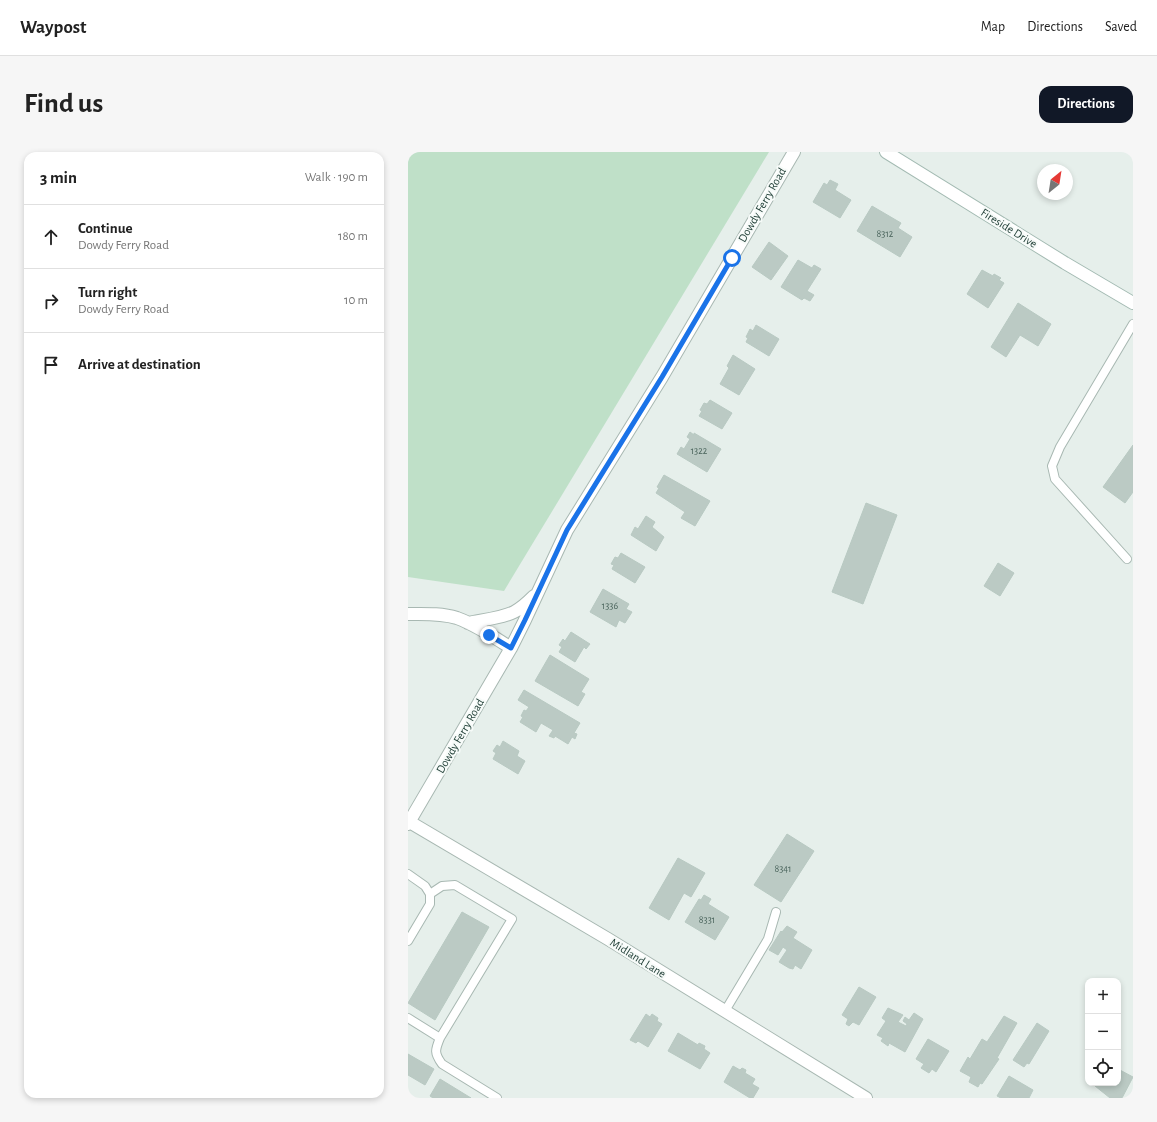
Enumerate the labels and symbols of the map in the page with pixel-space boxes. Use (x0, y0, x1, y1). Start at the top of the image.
north arrow (1037, 164, 1073, 200)
street label: Dowdy Ferry Road (736, 166, 789, 245)
street label: Fireside Drive (979, 206, 1039, 250)
house number: 8312 (877, 229, 894, 239)
route start (723, 249, 741, 267)
house number: 1322 (691, 446, 708, 456)
house number: 1336 (602, 601, 618, 611)
route end (480, 626, 498, 644)
street label: Dowdy Ferry Road (434, 697, 487, 776)
house number: 8341 (774, 864, 792, 874)
house number: 8331 (699, 915, 715, 925)
street label: Midland Lane (608, 936, 668, 980)

